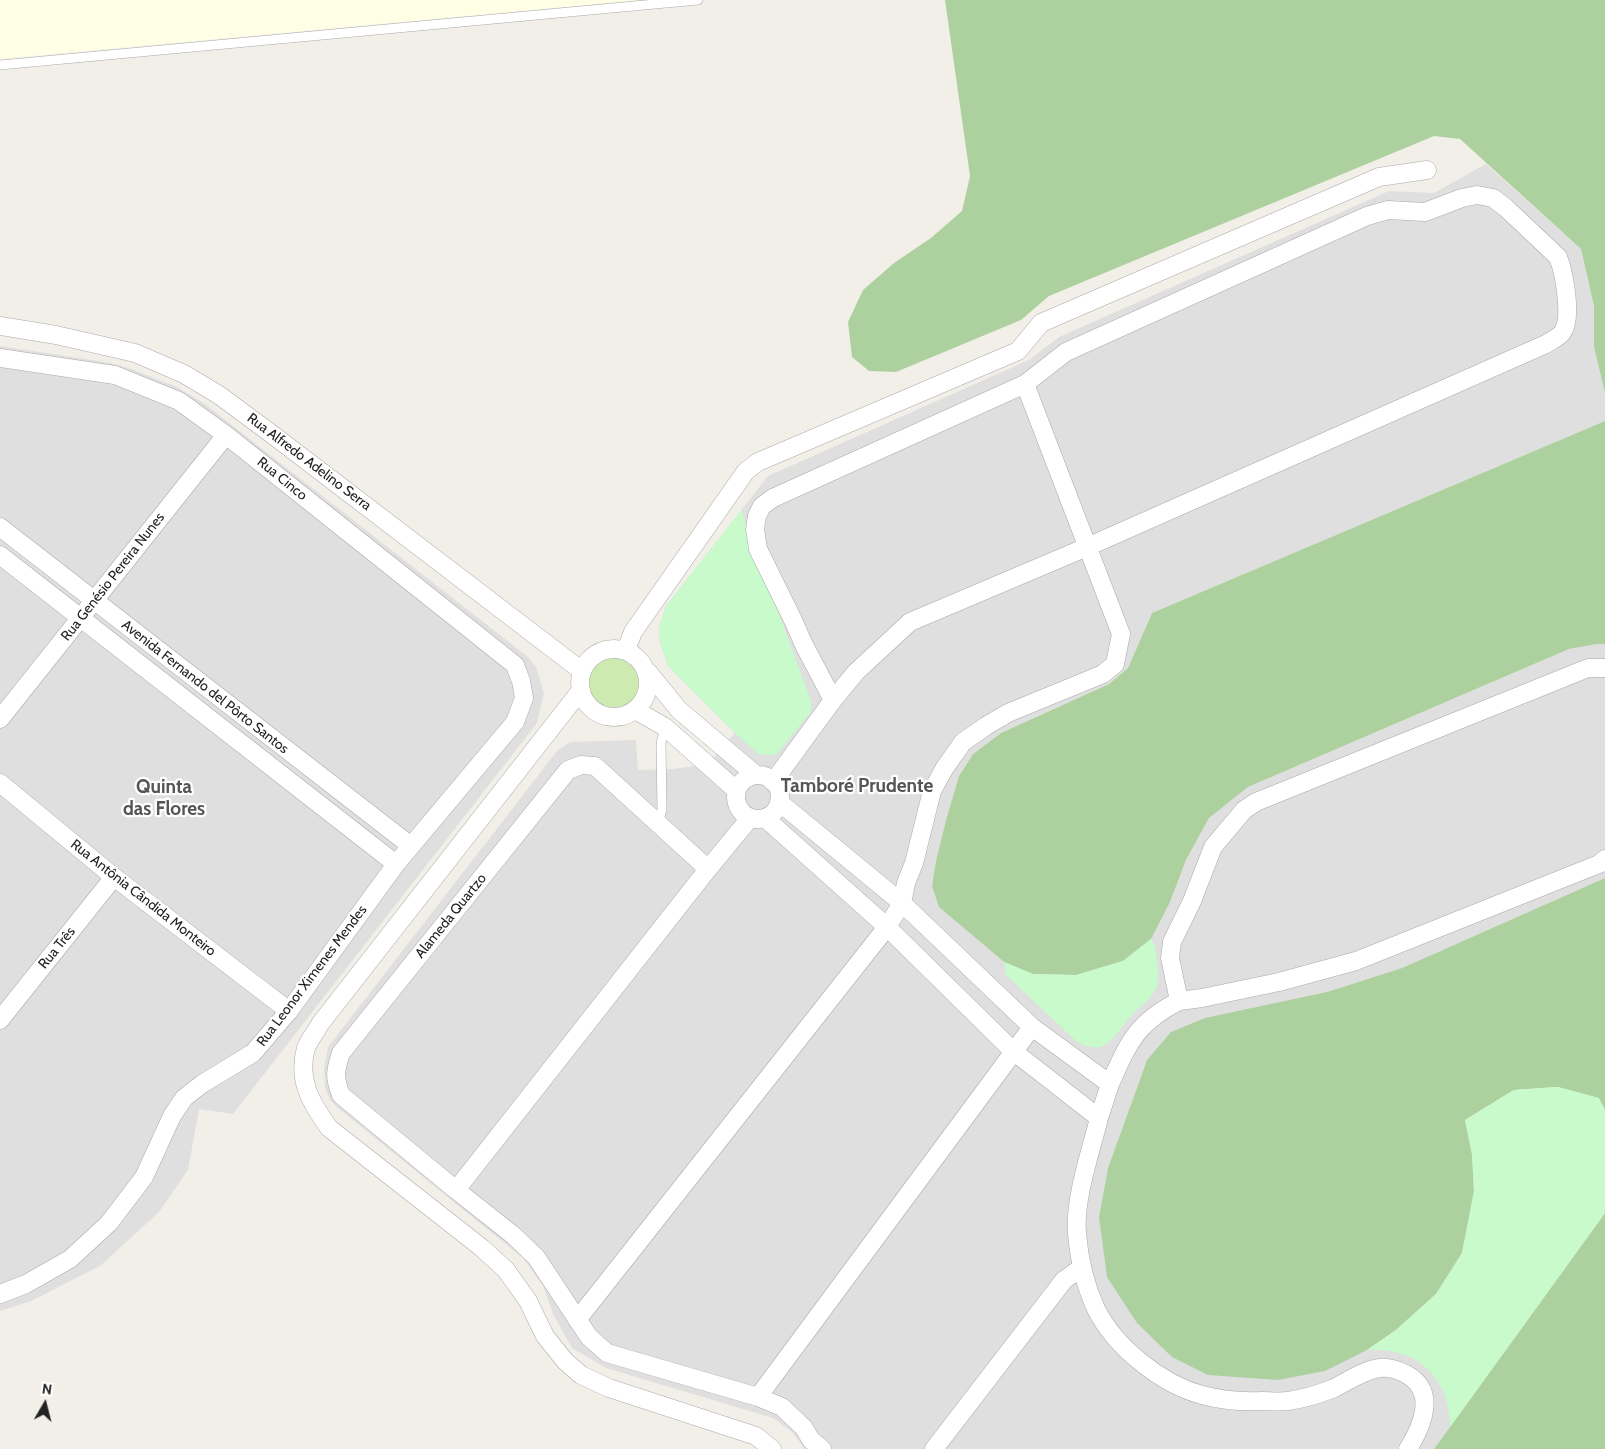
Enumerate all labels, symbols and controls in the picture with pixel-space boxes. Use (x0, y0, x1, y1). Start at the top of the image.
street label: Rua Alfredo Adelino Serra (244, 410, 374, 514)
street label: Rua Cinco (254, 454, 310, 504)
street label: Rua Genésio Pereira Nunes (58, 510, 168, 644)
street label: Avenida Fernando del Pôrto Santos (118, 617, 292, 757)
district label: Tamboré Prudente (781, 775, 933, 797)
district label: Quinta das Flores (123, 776, 205, 820)
street label: Rua Antônia Cândida Monteiro (67, 836, 219, 960)
street label: Alameda Quartzo (412, 870, 490, 962)
street label: Rua Leonor Ximenes Mendes (253, 902, 371, 1050)
street label: Rua Três (35, 924, 79, 972)
north arrow (20, 1379, 70, 1429)
text: N (41, 1380, 53, 1399)

